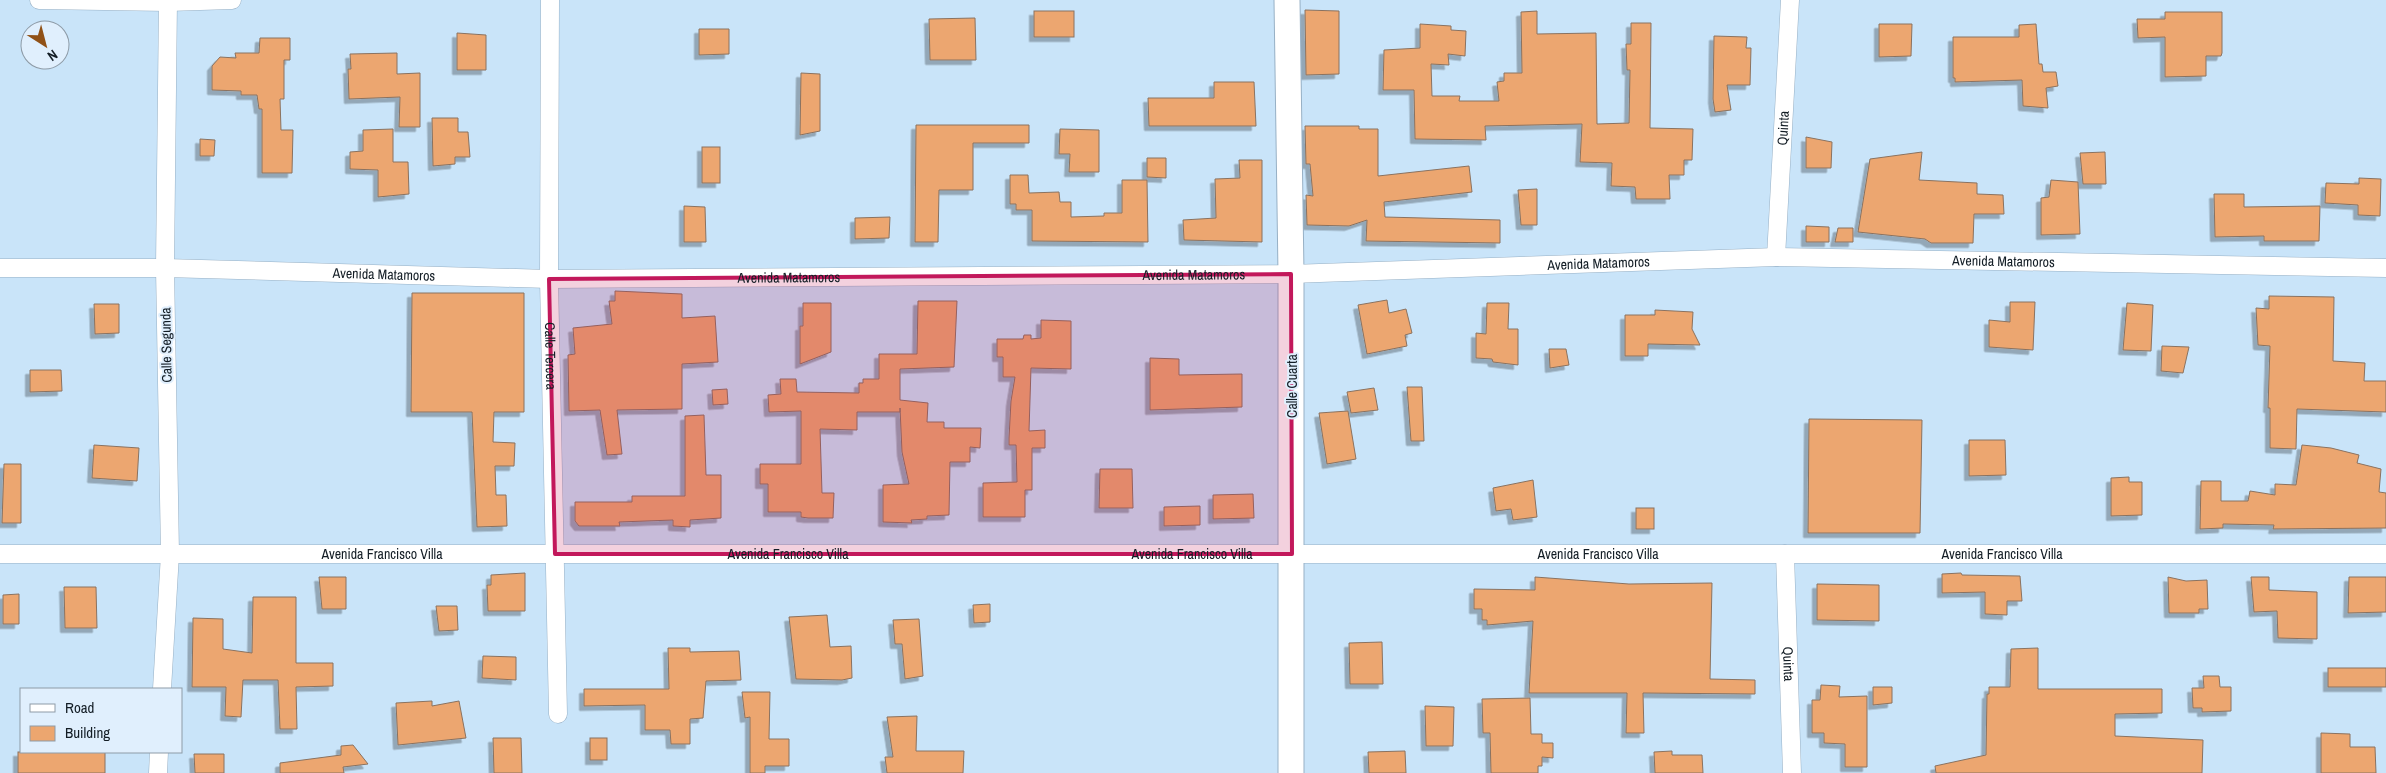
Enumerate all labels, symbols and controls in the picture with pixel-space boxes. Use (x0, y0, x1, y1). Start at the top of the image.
north arrow (20, 20, 70, 70)
text: N (44, 46, 61, 65)
street label: Quinta (1773, 110, 1793, 146)
street label: Avenida Matamoros (1951, 251, 2055, 271)
street label: Avenida Matamoros (1546, 252, 1650, 274)
street label: Avenida Matamoros (331, 264, 436, 285)
street label: Avenida Matamoros (1141, 265, 1245, 284)
street label: Avenida Matamoros (736, 268, 840, 287)
street label: Calle Segunda (156, 307, 176, 383)
street label: Calle Tercera (541, 322, 560, 391)
street label: Calle Cuarta (1283, 353, 1301, 418)
street label: Avenida Francisco Villa (320, 545, 443, 563)
street label: Avenida Francisco Villa (726, 545, 849, 563)
street label: Avenida Francisco Villa (1130, 545, 1253, 563)
street label: Avenida Francisco Villa (1536, 545, 1659, 563)
street label: Avenida Francisco Villa (1940, 545, 2063, 563)
street label: Quinta (1779, 646, 1798, 682)
legend (20, 688, 182, 753)
text: Road (65, 697, 94, 718)
text: Building (65, 722, 110, 743)

